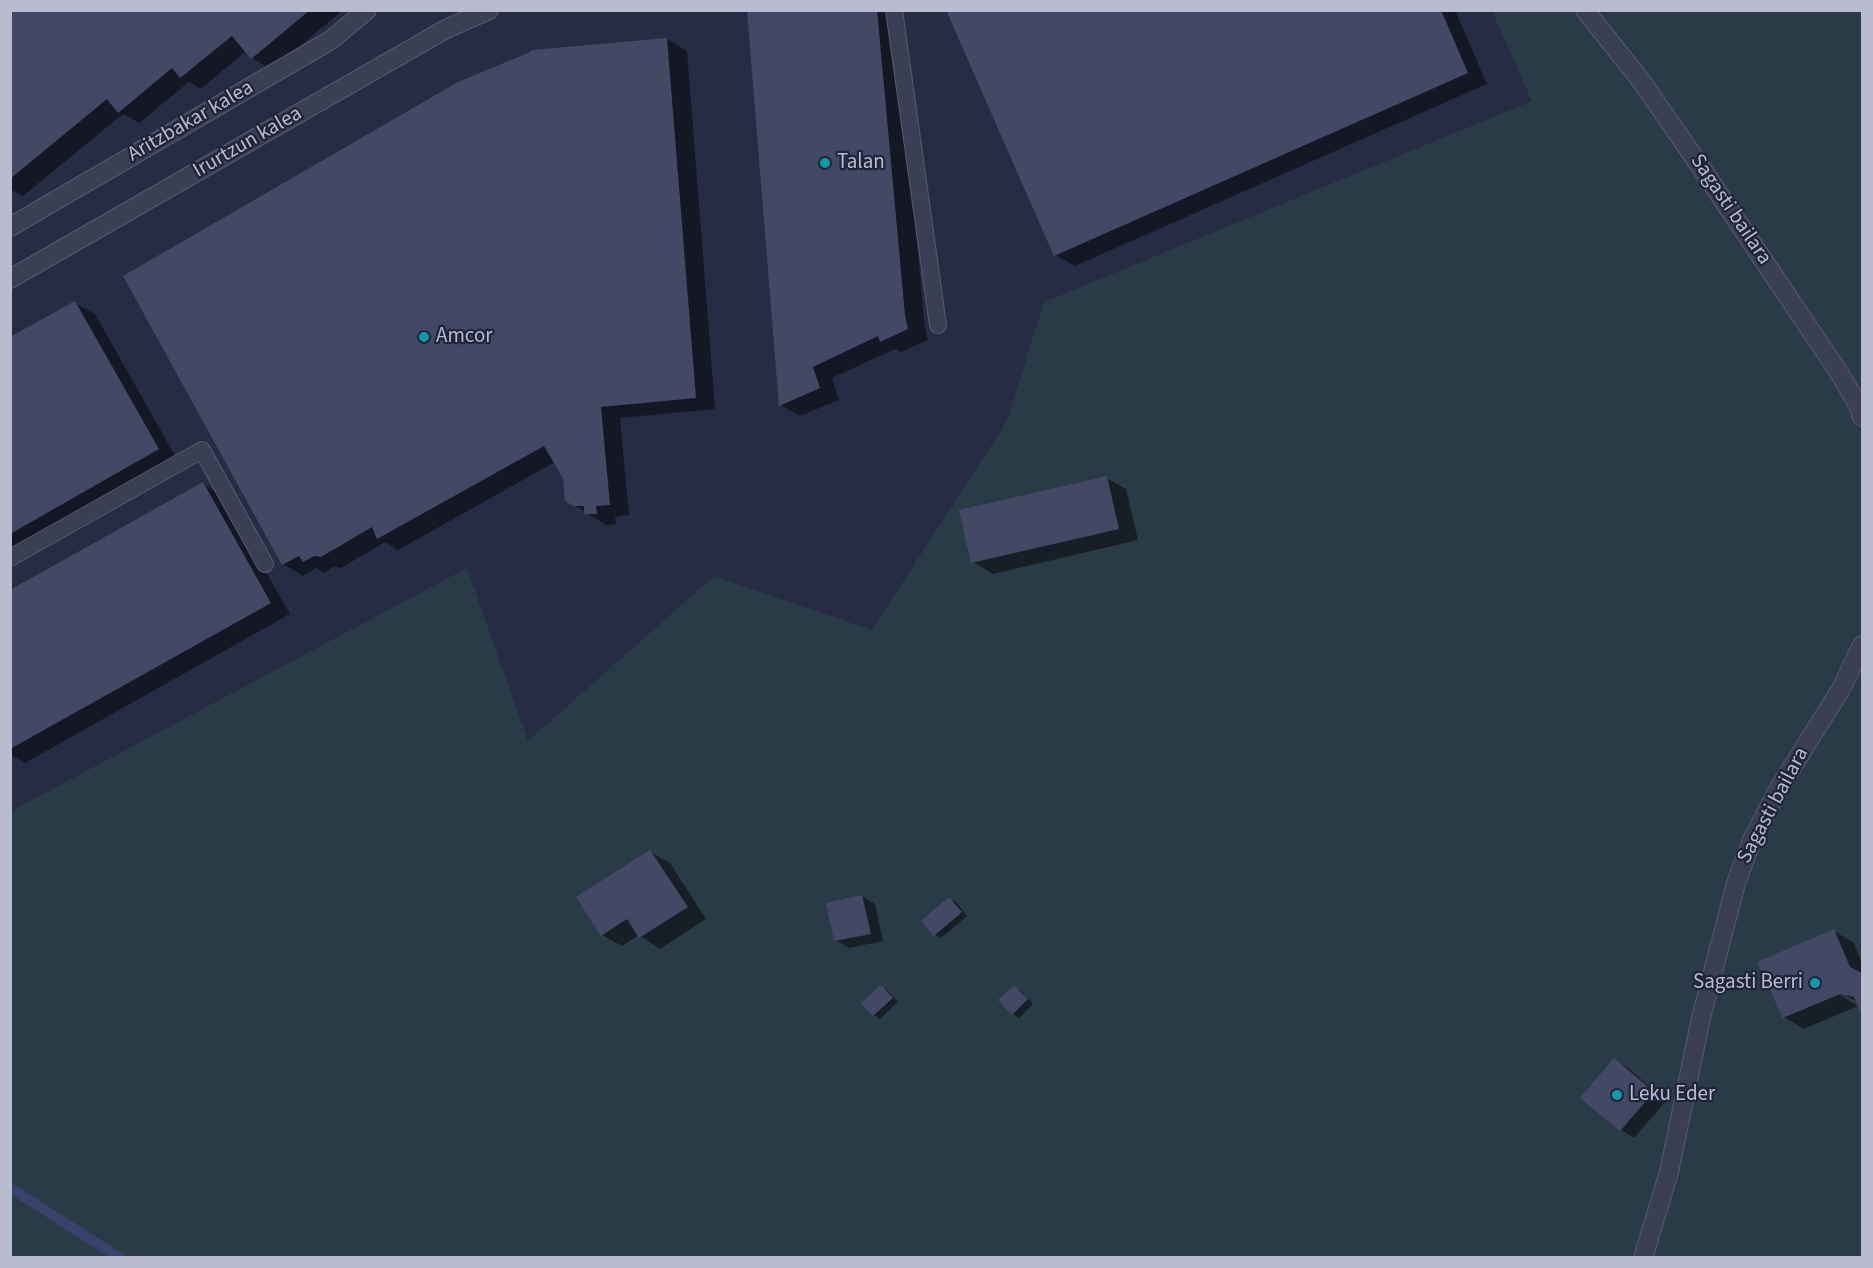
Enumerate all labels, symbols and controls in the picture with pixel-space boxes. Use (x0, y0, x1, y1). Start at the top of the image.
street label: Aritzbakar kalea (124, 76, 258, 168)
street label: Irurtzun kalea (189, 102, 307, 184)
place label: Talan (837, 150, 885, 176)
street label: Sagasti bailara (1684, 150, 1776, 270)
marker: Talan (818, 156, 832, 170)
place label: Amcor (436, 324, 493, 350)
marker: Amcor (417, 330, 431, 344)
street label: Sagasti bailara (1733, 744, 1815, 868)
place label: Sagasti Berri (1693, 970, 1803, 996)
marker: Sagasti Berri (1808, 976, 1822, 990)
place label: Leku Eder (1629, 1082, 1715, 1108)
marker: Leku Eder (1610, 1088, 1624, 1102)

